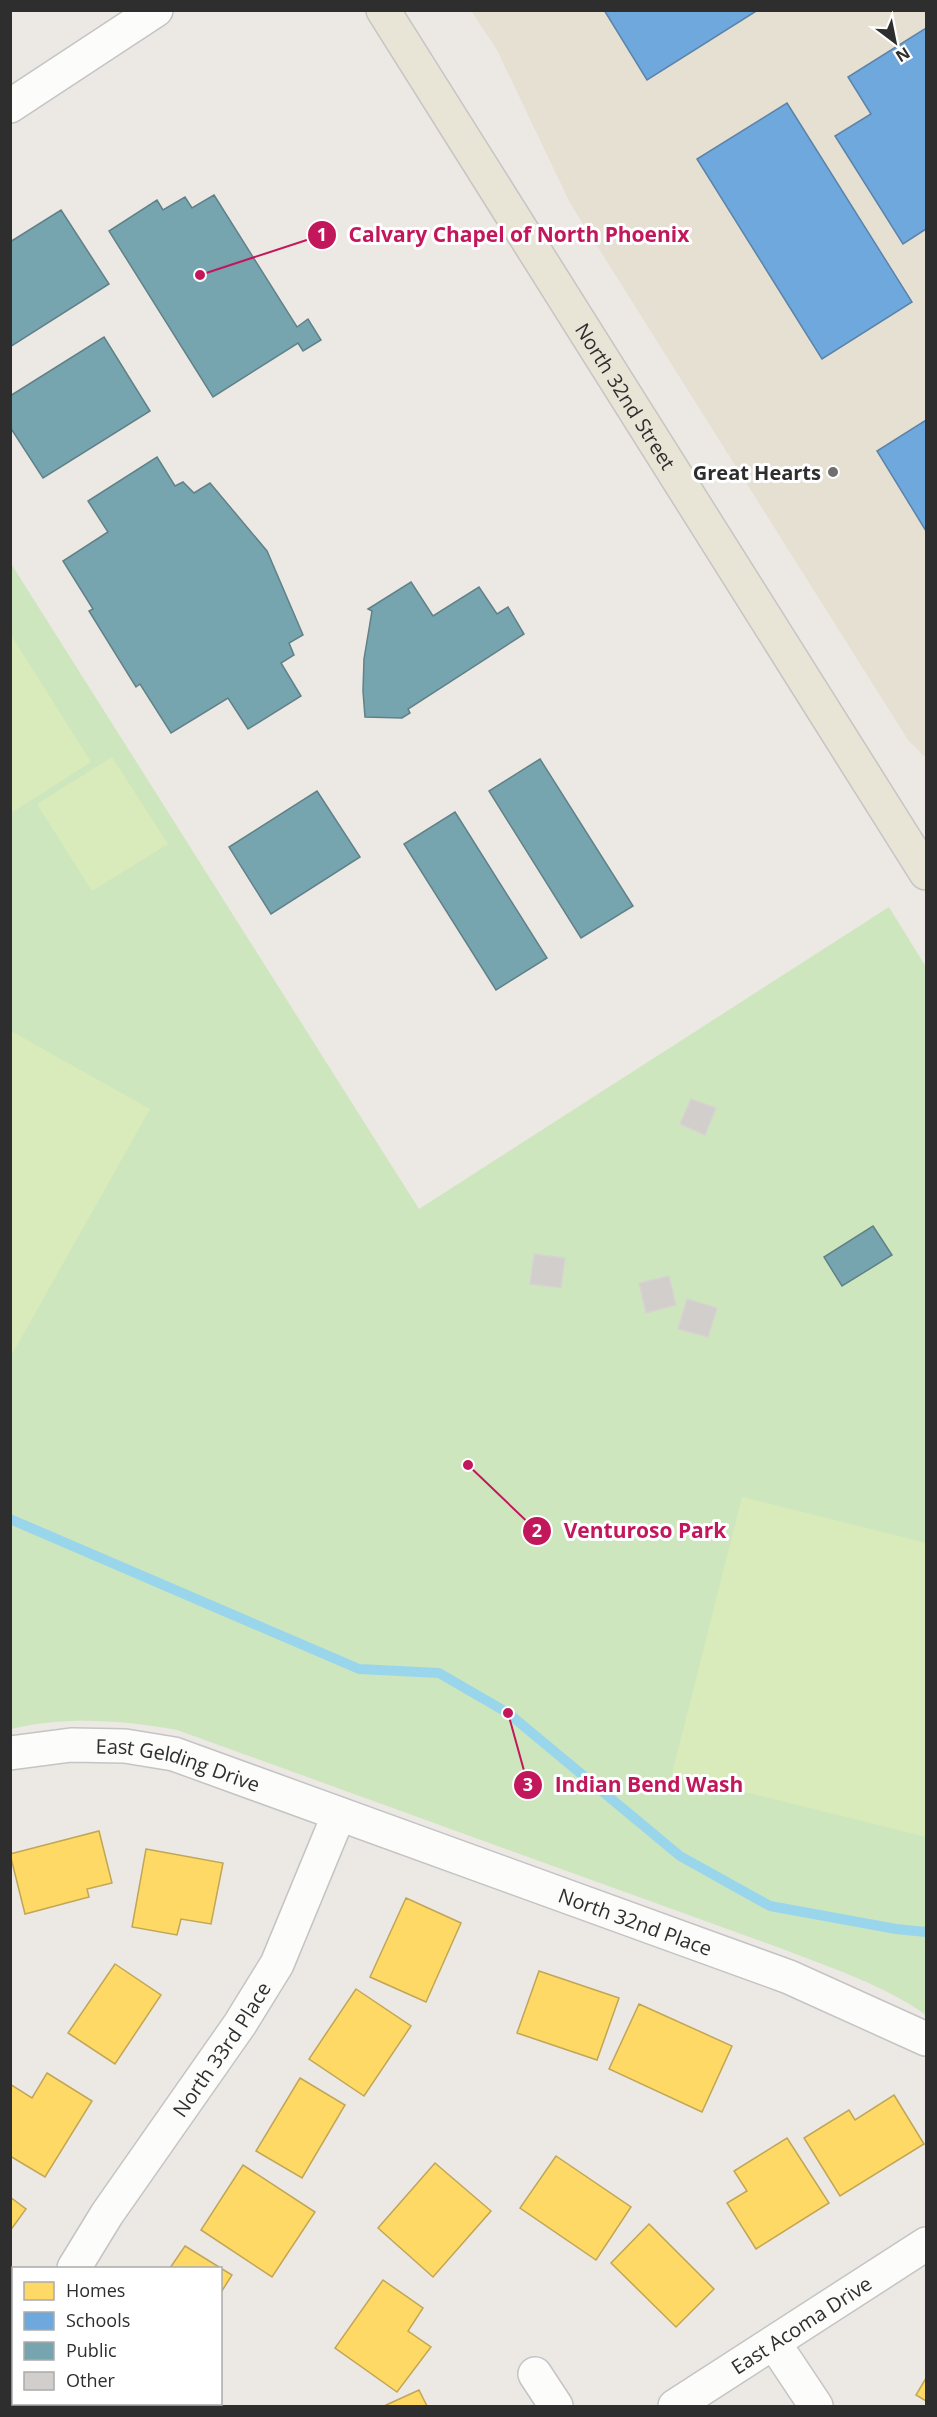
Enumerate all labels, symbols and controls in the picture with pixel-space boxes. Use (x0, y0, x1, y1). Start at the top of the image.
north arrow (865, 12, 925, 72)
text: N (892, 42, 914, 67)
callout: Calvary Chapel of North Phoenix (307, 215, 701, 254)
text: Calvary Chapel of North Phoenix (349, 220, 690, 248)
text: 1 (317, 222, 327, 246)
street label: North 32nd Street (570, 318, 682, 474)
place label: Great Hearts (693, 459, 821, 486)
marker: Great Hearts (826, 465, 840, 479)
callout: Venturoso Park (522, 1512, 738, 1551)
text: Venturoso Park (564, 1516, 727, 1544)
text: 2 (532, 1518, 542, 1542)
street label: East Gelding Drive (95, 1732, 264, 1798)
callout: Indian Bend Wash (513, 1765, 756, 1804)
text: Indian Bend Wash (555, 1770, 743, 1798)
text: 3 (523, 1772, 533, 1796)
street label: North 32nd Place (555, 1881, 716, 1962)
street label: North 33rd Place (166, 1976, 276, 2122)
legend (12, 2267, 222, 2405)
street label: East Acoma Drive (726, 2269, 877, 2380)
text: Homes (66, 2278, 125, 2302)
text: Schools (66, 2308, 130, 2332)
text: Public (66, 2338, 117, 2362)
text: Other (66, 2368, 116, 2392)

